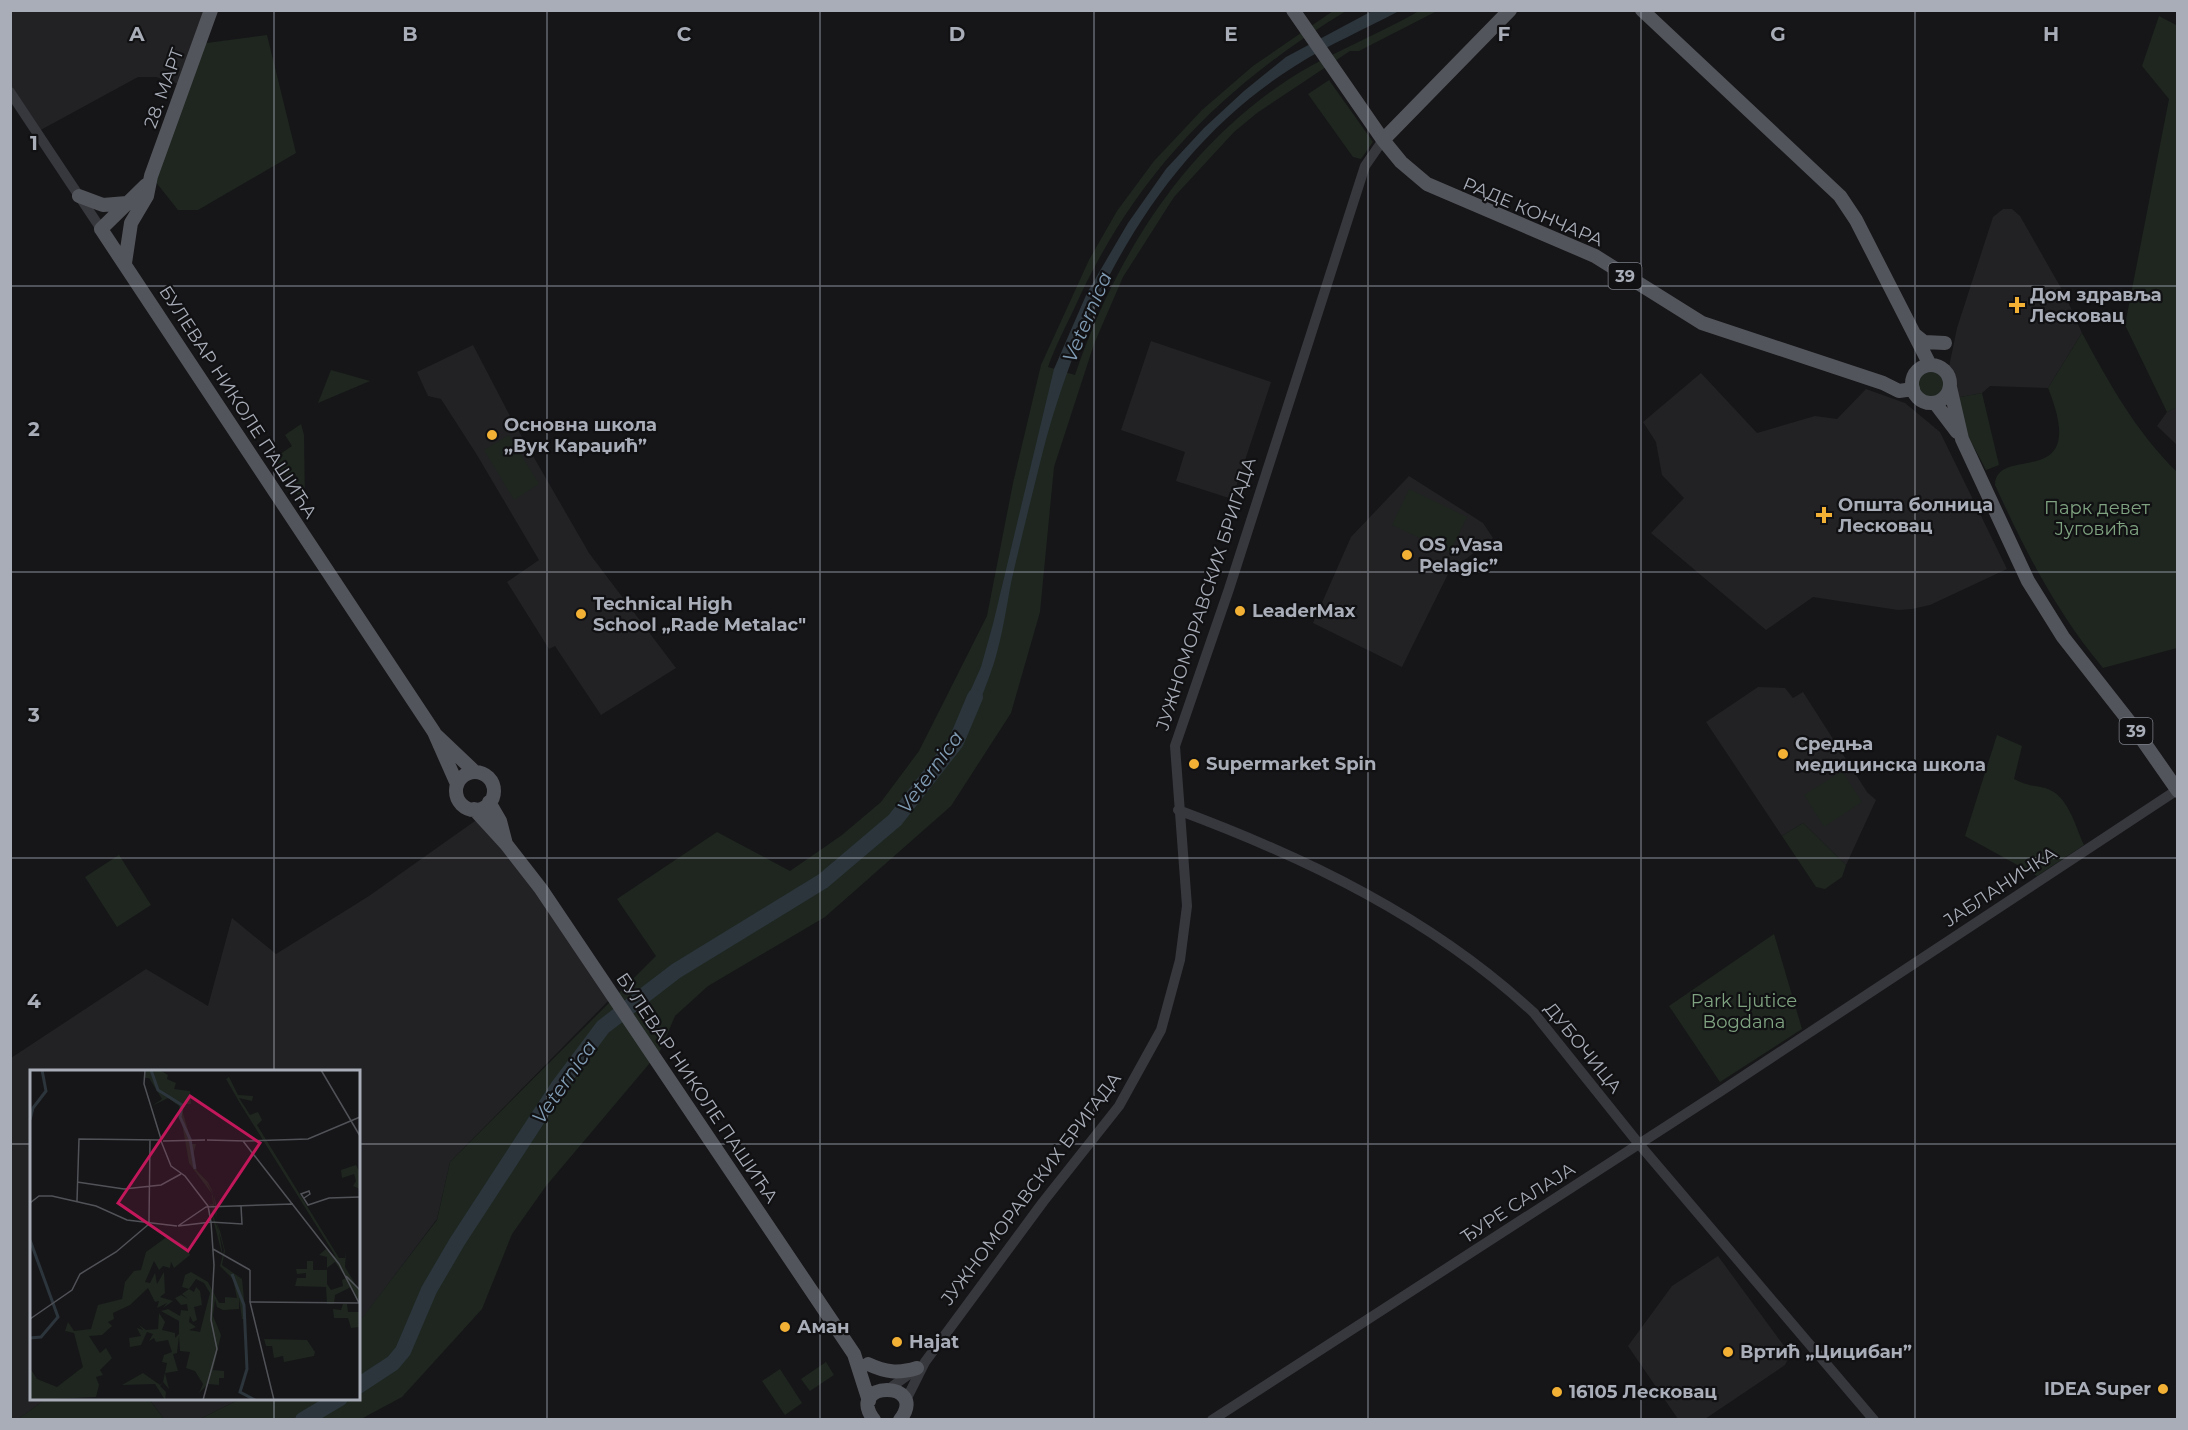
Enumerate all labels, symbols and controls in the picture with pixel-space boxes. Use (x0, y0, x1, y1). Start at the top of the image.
text: A (128, 22, 145, 46)
text: B (402, 22, 418, 46)
text: C (677, 22, 692, 46)
text: D (949, 22, 965, 46)
text: E (1224, 22, 1238, 46)
text: F (1498, 22, 1511, 46)
text: G (1770, 22, 1786, 46)
text: H (2043, 22, 2059, 46)
street label: 28. МАРТ (139, 44, 189, 131)
text: 1 (30, 131, 38, 155)
street label: РАДЕ КОНЧАРА (1460, 173, 1607, 252)
road number: 39 (1608, 263, 1642, 289)
water label: Veternica (1057, 268, 1117, 366)
street label: БУЛЕВАР НИКОЛЕ ПАШИЋА (154, 281, 322, 523)
place label: Дом здравља Лесковац (2030, 284, 2162, 327)
marker: Дом здравља Лесковац (2008, 296, 2026, 314)
place label: Основна школа „Вук Караџић” (504, 414, 657, 457)
text: 2 (28, 417, 40, 441)
marker: Основна школа „Вук Караџић” (485, 428, 499, 442)
street label: ЈУЖНОМОРАВСКИХ БРИГАДА (1151, 454, 1261, 733)
place label: Општа болница Лесковац (1838, 494, 1993, 537)
park label: Парк девет Југовића (2044, 497, 2150, 540)
marker: Општа болница Лесковац (1815, 506, 1833, 524)
place label: OS „Vasa Pelagic” (1419, 534, 1503, 577)
marker: OS „Vasa Pelagic” (1400, 548, 1414, 562)
place label: Technical High School „Rade Metalac" (593, 593, 806, 636)
place label: LeaderMax (1252, 600, 1356, 622)
marker: LeaderMax (1233, 604, 1247, 618)
marker: Technical High School „Rade Metalac" (574, 607, 588, 621)
text: 3 (27, 703, 40, 727)
road number: 39 (2120, 718, 2152, 744)
water label: Veternica (892, 726, 968, 818)
place label: Средња медицинска школа (1795, 733, 1986, 776)
marker: Средња медицинска школа (1776, 747, 1790, 761)
place label: Supermarket Spin (1206, 753, 1376, 775)
marker: Supermarket Spin (1187, 757, 1201, 771)
street label: ЈАБЛАНИЧКА (1939, 842, 2061, 932)
street label: БУЛЕВАР НИКОЛЕ ПАШИЋА (611, 969, 783, 1208)
text: 4 (27, 989, 41, 1013)
park label: Park Ljutice Bogdana (1691, 990, 1797, 1033)
street label: ДУБОЧИЦА (1540, 998, 1627, 1098)
water label: Veternica (527, 1036, 601, 1128)
street label: ЈУЖНОМОРАВСКИХ БРИГАДА (936, 1068, 1126, 1310)
inset map (30, 1070, 360, 1400)
street label: ЂУРЕ САЛАЈА (1457, 1158, 1580, 1248)
place label: Аман (797, 1316, 849, 1338)
marker: Аман (778, 1320, 792, 1334)
place label: Hajat (909, 1331, 959, 1353)
marker: Hajat (890, 1335, 904, 1349)
place label: Вртић „Цицибан” (1740, 1341, 1912, 1363)
marker: Вртић „Цицибан” (1721, 1345, 1735, 1359)
place label: IDEA Super (2044, 1378, 2151, 1400)
place label: 16105 Лесковац (1569, 1381, 1717, 1403)
marker: IDEA Super (2156, 1382, 2170, 1396)
marker: 16105 Лесковац (1550, 1385, 1564, 1399)

